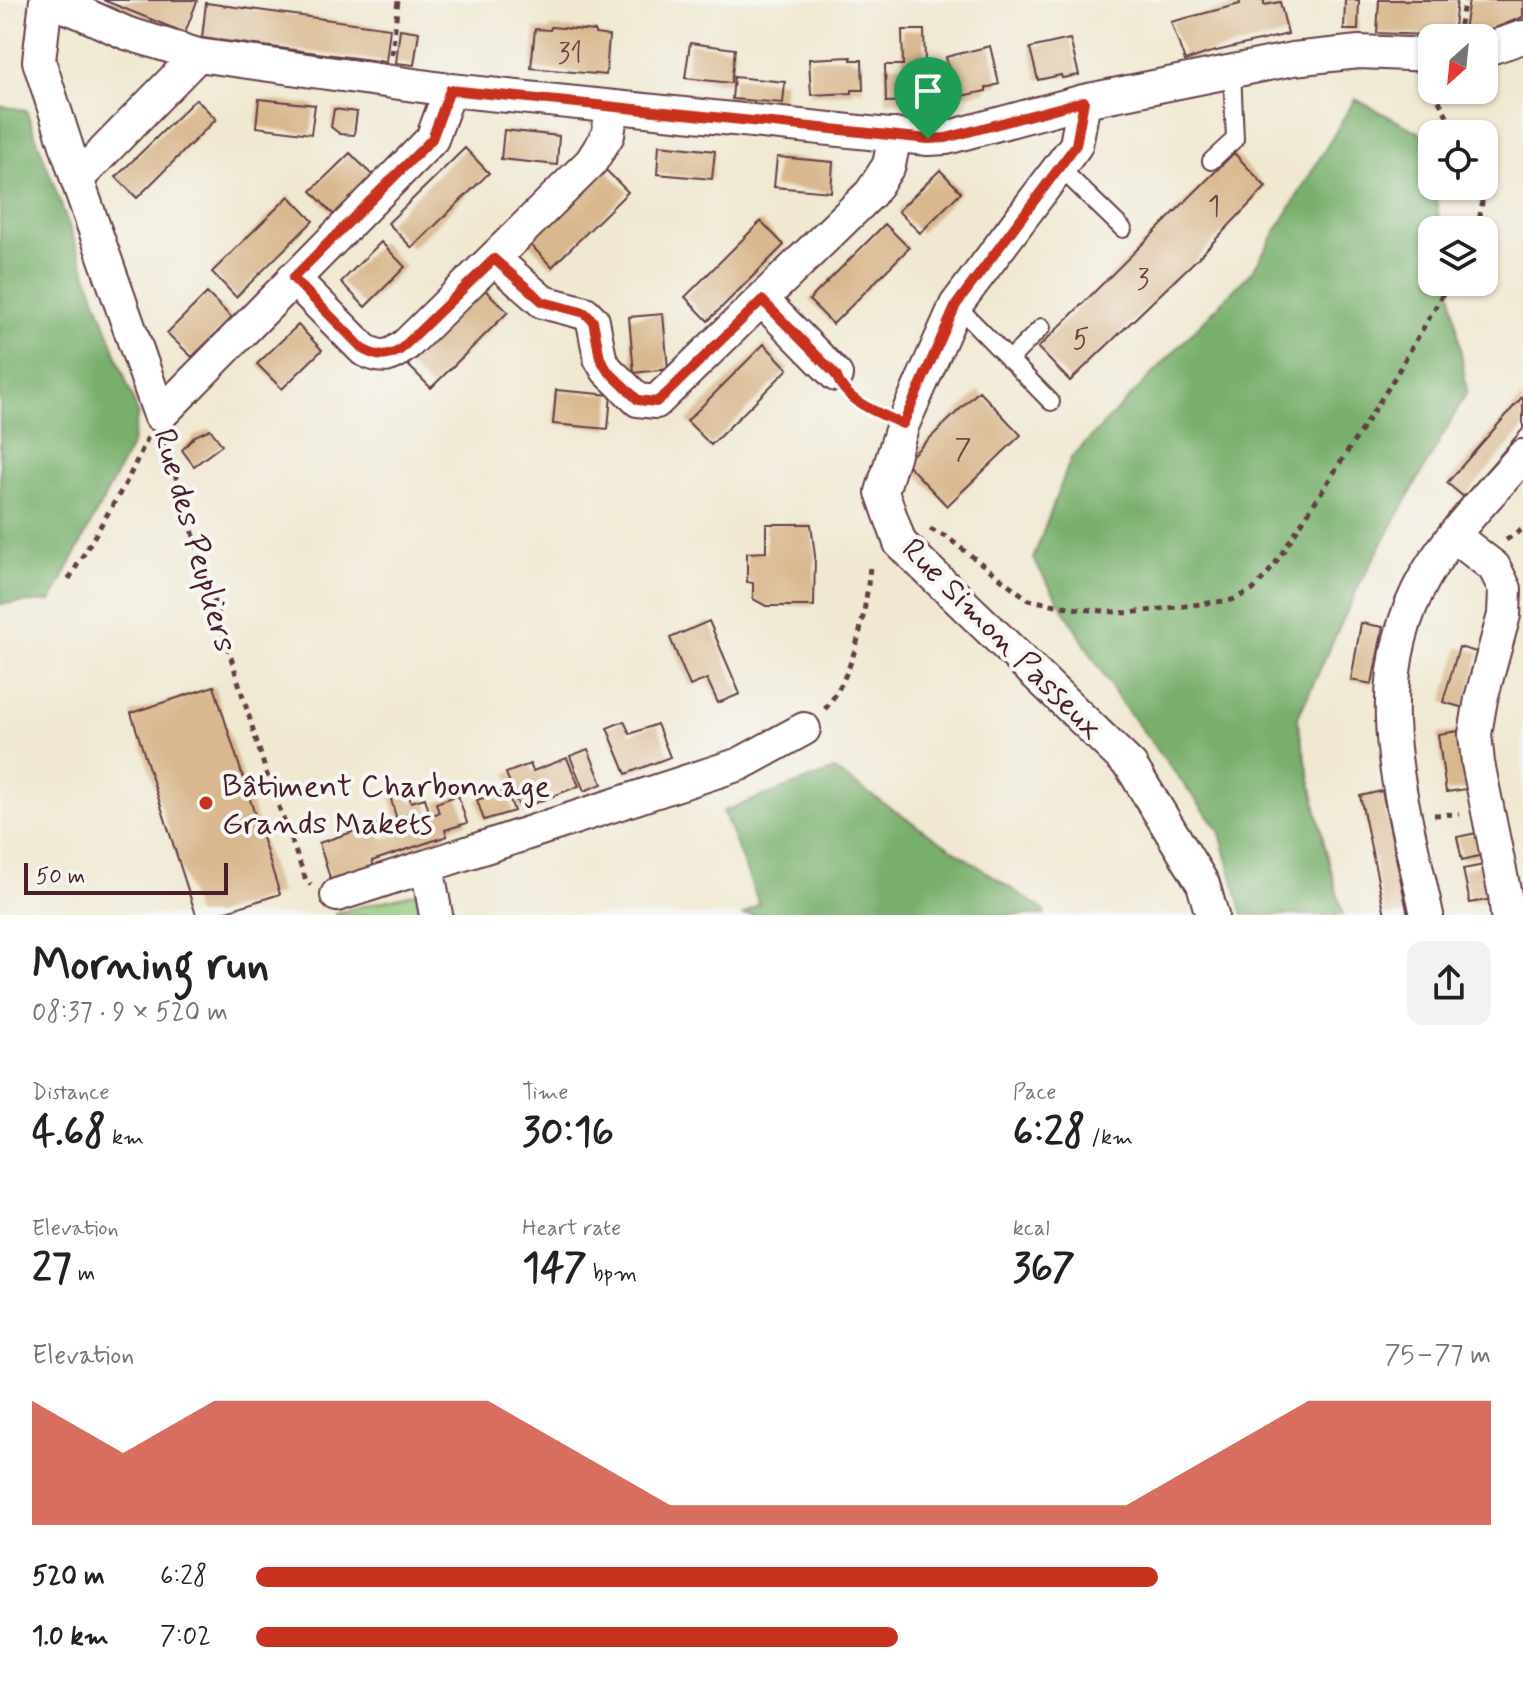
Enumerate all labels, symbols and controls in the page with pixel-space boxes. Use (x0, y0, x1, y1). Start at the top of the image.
north arrow (1418, 24, 1498, 104)
map controls (1418, 24, 1498, 296)
house number: 31 (558, 36, 582, 73)
pin (894, 57, 962, 139)
icon: arrive (906, 69, 950, 113)
button: locate (1418, 120, 1498, 200)
house number: 1 (1208, 189, 1220, 226)
button: layers (1418, 216, 1498, 296)
house number: 3 (1137, 262, 1150, 299)
house number: 5 (1073, 322, 1089, 359)
street label: Rue des Peupliers (142, 424, 246, 657)
house number: 7 (955, 432, 972, 469)
street label: Rue Simon Passeux (892, 530, 1111, 749)
place label: Bâtiment Charbonnage Grands Makets (222, 766, 550, 845)
marker: Bâtiment Charbonnage Grands Makets (197, 794, 215, 812)
scale bar (24, 859, 228, 895)
text: 50 m (36, 863, 85, 891)
text: Morning run (32, 937, 269, 995)
button: share (1407, 941, 1491, 1025)
text: 08:37 · 9 × 520 m (32, 996, 228, 1030)
text: Distance (32, 1079, 109, 1107)
text: Time (522, 1079, 568, 1107)
text: Pace (1013, 1079, 1056, 1107)
text: 4.68 (32, 1107, 106, 1159)
text: 30:16 (522, 1107, 614, 1159)
text: 6:28 (1013, 1107, 1085, 1159)
text: km (106, 1124, 144, 1152)
text: /km (1085, 1124, 1133, 1152)
text: Elevation (32, 1215, 119, 1243)
text: Heart rate (522, 1215, 621, 1243)
text: kcal (1013, 1215, 1050, 1243)
text: 27 (32, 1243, 72, 1295)
text: 147 (522, 1243, 587, 1295)
text: 367 (1013, 1243, 1075, 1295)
text: m (72, 1260, 95, 1288)
text: bpm (587, 1260, 637, 1288)
text: Elevation (32, 1339, 134, 1373)
text: 75–77 m (1385, 1339, 1491, 1373)
text: 520 m (32, 1560, 105, 1594)
text: 6:28 (160, 1560, 207, 1594)
text: 1.0 km (32, 1620, 109, 1654)
text: 7:02 (160, 1620, 211, 1654)

